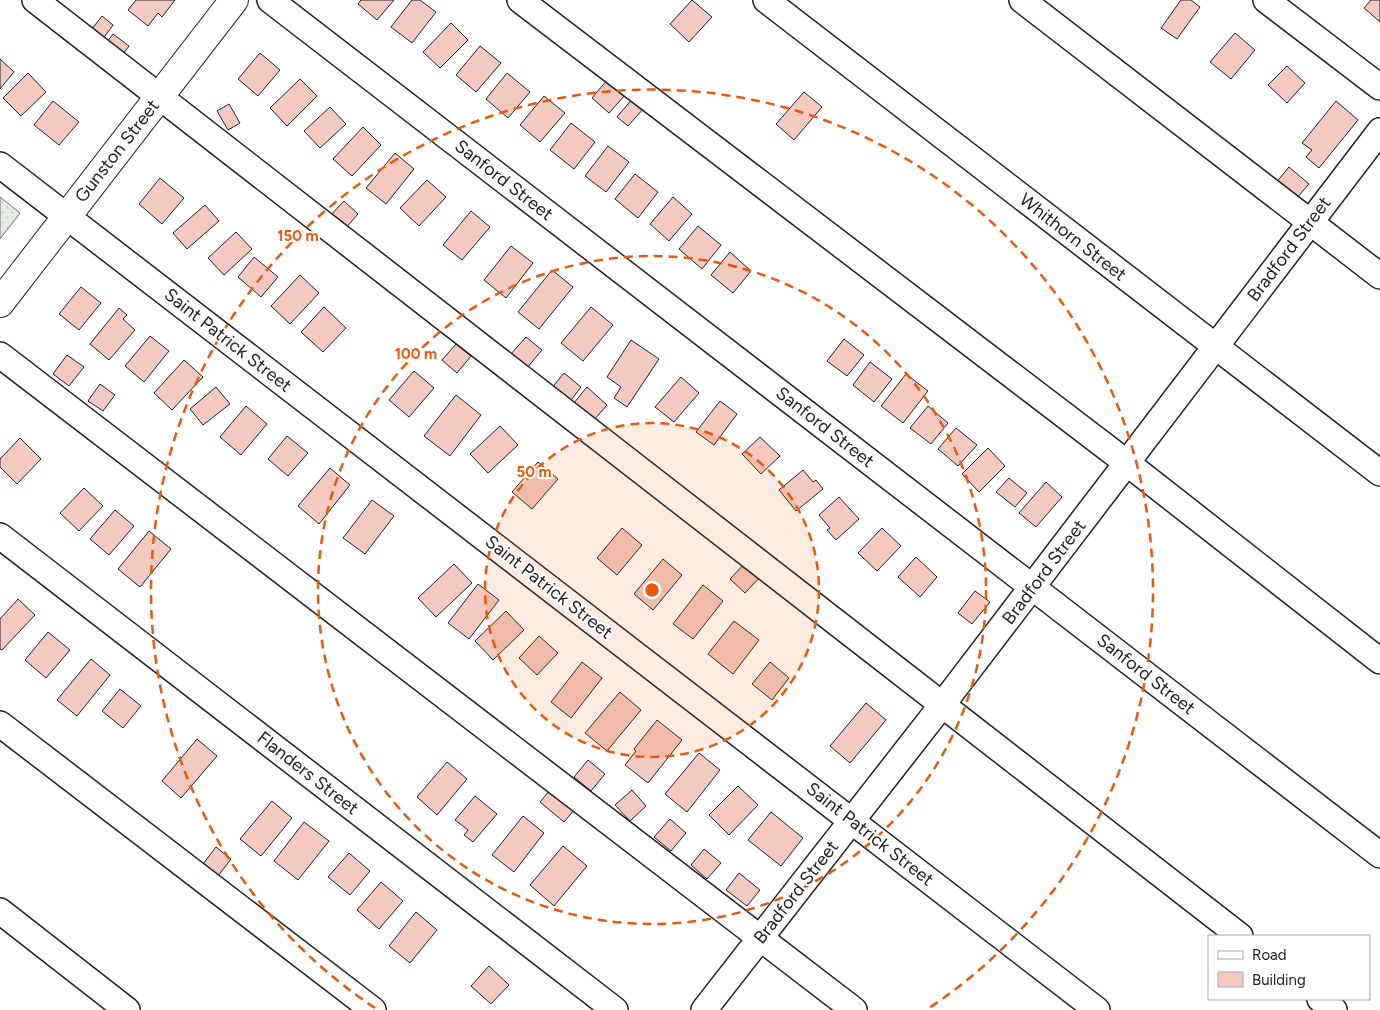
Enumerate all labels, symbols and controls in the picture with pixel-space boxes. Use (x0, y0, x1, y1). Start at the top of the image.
street label: Gunston Street (70, 95, 164, 207)
street label: Sanford Street (450, 135, 558, 225)
street label: Whithorn Street (1015, 188, 1131, 286)
street label: Bradford Street (1243, 192, 1336, 306)
text: 150 m (277, 227, 319, 245)
street label: Saint Patrick Street (160, 283, 296, 397)
text: 100 m (395, 345, 437, 363)
street label: Sanford Street (771, 382, 879, 472)
text: 50 m (516, 463, 552, 481)
street label: Bradford Street (998, 515, 1091, 629)
street label: Saint Patrick Street (481, 530, 617, 644)
centre of rings (643, 581, 661, 599)
street label: Sanford Street (1092, 629, 1200, 719)
street label: Flanders Street (253, 727, 363, 820)
street label: Saint Patrick Street (802, 777, 938, 891)
street label: Bradford Street (749, 836, 843, 948)
legend (1208, 935, 1370, 1000)
text: Road (1252, 946, 1287, 964)
text: Building (1252, 971, 1306, 989)

